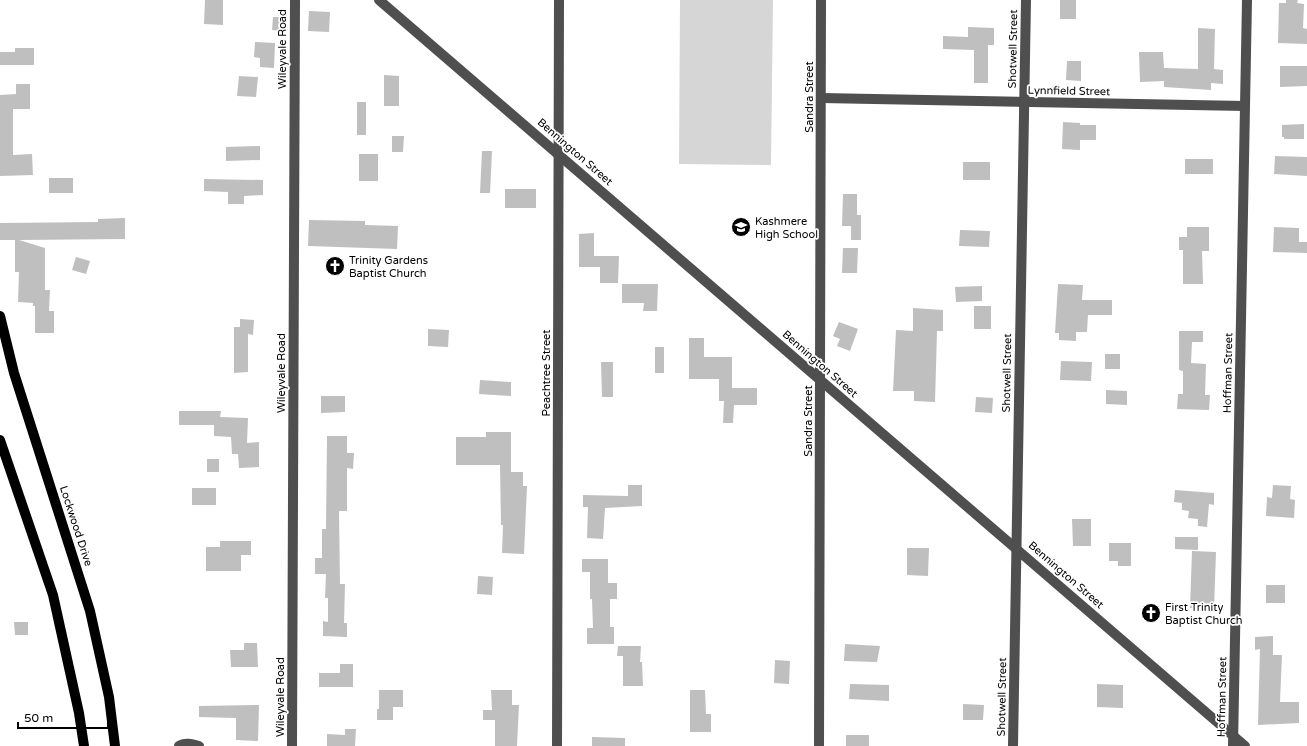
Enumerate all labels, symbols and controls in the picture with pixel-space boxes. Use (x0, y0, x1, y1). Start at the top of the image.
street label: Wileyvale Road (276, 9, 289, 89)
street label: Shotwell Street (1006, 9, 1020, 89)
street label: Sandra Street (803, 61, 816, 133)
street label: Lynnfield Street (1028, 84, 1110, 98)
street label: Bennington Street (535, 116, 615, 188)
place label: Kashmere High School (755, 215, 818, 241)
school or university icon: Kashmere High School (730, 216, 752, 238)
place label: Trinity Gardens Baptist Church (349, 254, 428, 280)
church icon: Trinity Gardens Baptist Church (324, 255, 346, 277)
street label: Bennington Street (780, 328, 860, 400)
street label: Peachtree Street (540, 329, 553, 417)
street label: Wileyvale Road (275, 333, 288, 413)
street label: Shotwell Street (1000, 333, 1014, 413)
street label: Hoffman Street (1221, 333, 1235, 413)
street label: Sandra Street (802, 385, 815, 457)
street label: Lockwood Drive (57, 484, 95, 568)
street label: Bennington Street (1026, 539, 1106, 611)
place label: First Trinity Baptist Church (1165, 601, 1243, 627)
church icon: First Trinity Baptist Church (1140, 602, 1162, 624)
street label: Wileyvale Road (274, 657, 287, 737)
street label: Shotwell Street (995, 657, 1009, 737)
street label: Hoffman Street (1215, 657, 1229, 737)
scale bar (18, 704, 108, 730)
text: 50 m (24, 711, 53, 725)

